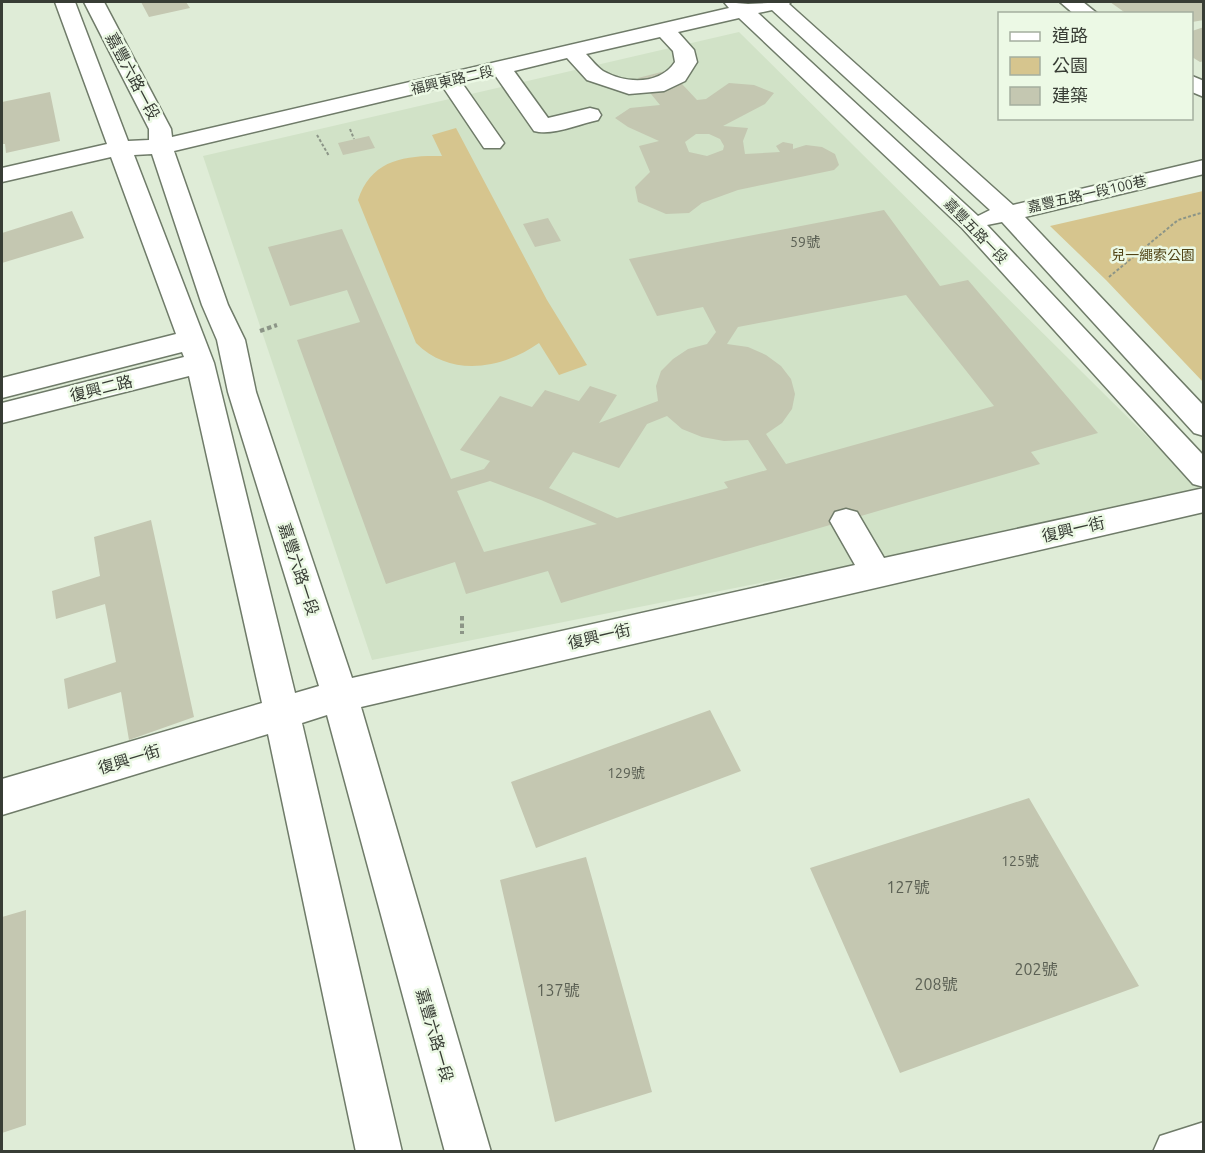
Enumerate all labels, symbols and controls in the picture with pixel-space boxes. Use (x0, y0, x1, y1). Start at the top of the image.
legend (998, 12, 1193, 120)
text: 道路 (1052, 25, 1088, 45)
street label: 嘉豐六路一段 (103, 29, 163, 123)
text: 公園 (1052, 55, 1088, 75)
street label: 福興東路二段 (409, 63, 495, 97)
text: 建築 (1052, 85, 1088, 105)
street label: 嘉豐五路一段100巷 (1026, 173, 1148, 215)
street label: 嘉豐五路一段 (941, 195, 1011, 267)
house number: 59號 (790, 234, 820, 250)
park label: 兒一繩索公園 (1111, 247, 1195, 263)
street label: 復興二路 (68, 372, 134, 404)
street label: 復興一街 (1040, 513, 1106, 545)
street label: 嘉豐六路一段 (276, 521, 322, 617)
street label: 復興一街 (566, 620, 632, 652)
street label: 復興一街 (96, 741, 162, 777)
house number: 129號 (607, 765, 645, 781)
house number: 125號 (1001, 853, 1039, 869)
house number: 127號 (886, 878, 930, 896)
house number: 202號 (1014, 960, 1058, 978)
house number: 208號 (914, 975, 958, 993)
house number: 137號 (536, 981, 580, 999)
street label: 嘉豐六路一段 (413, 986, 457, 1084)

